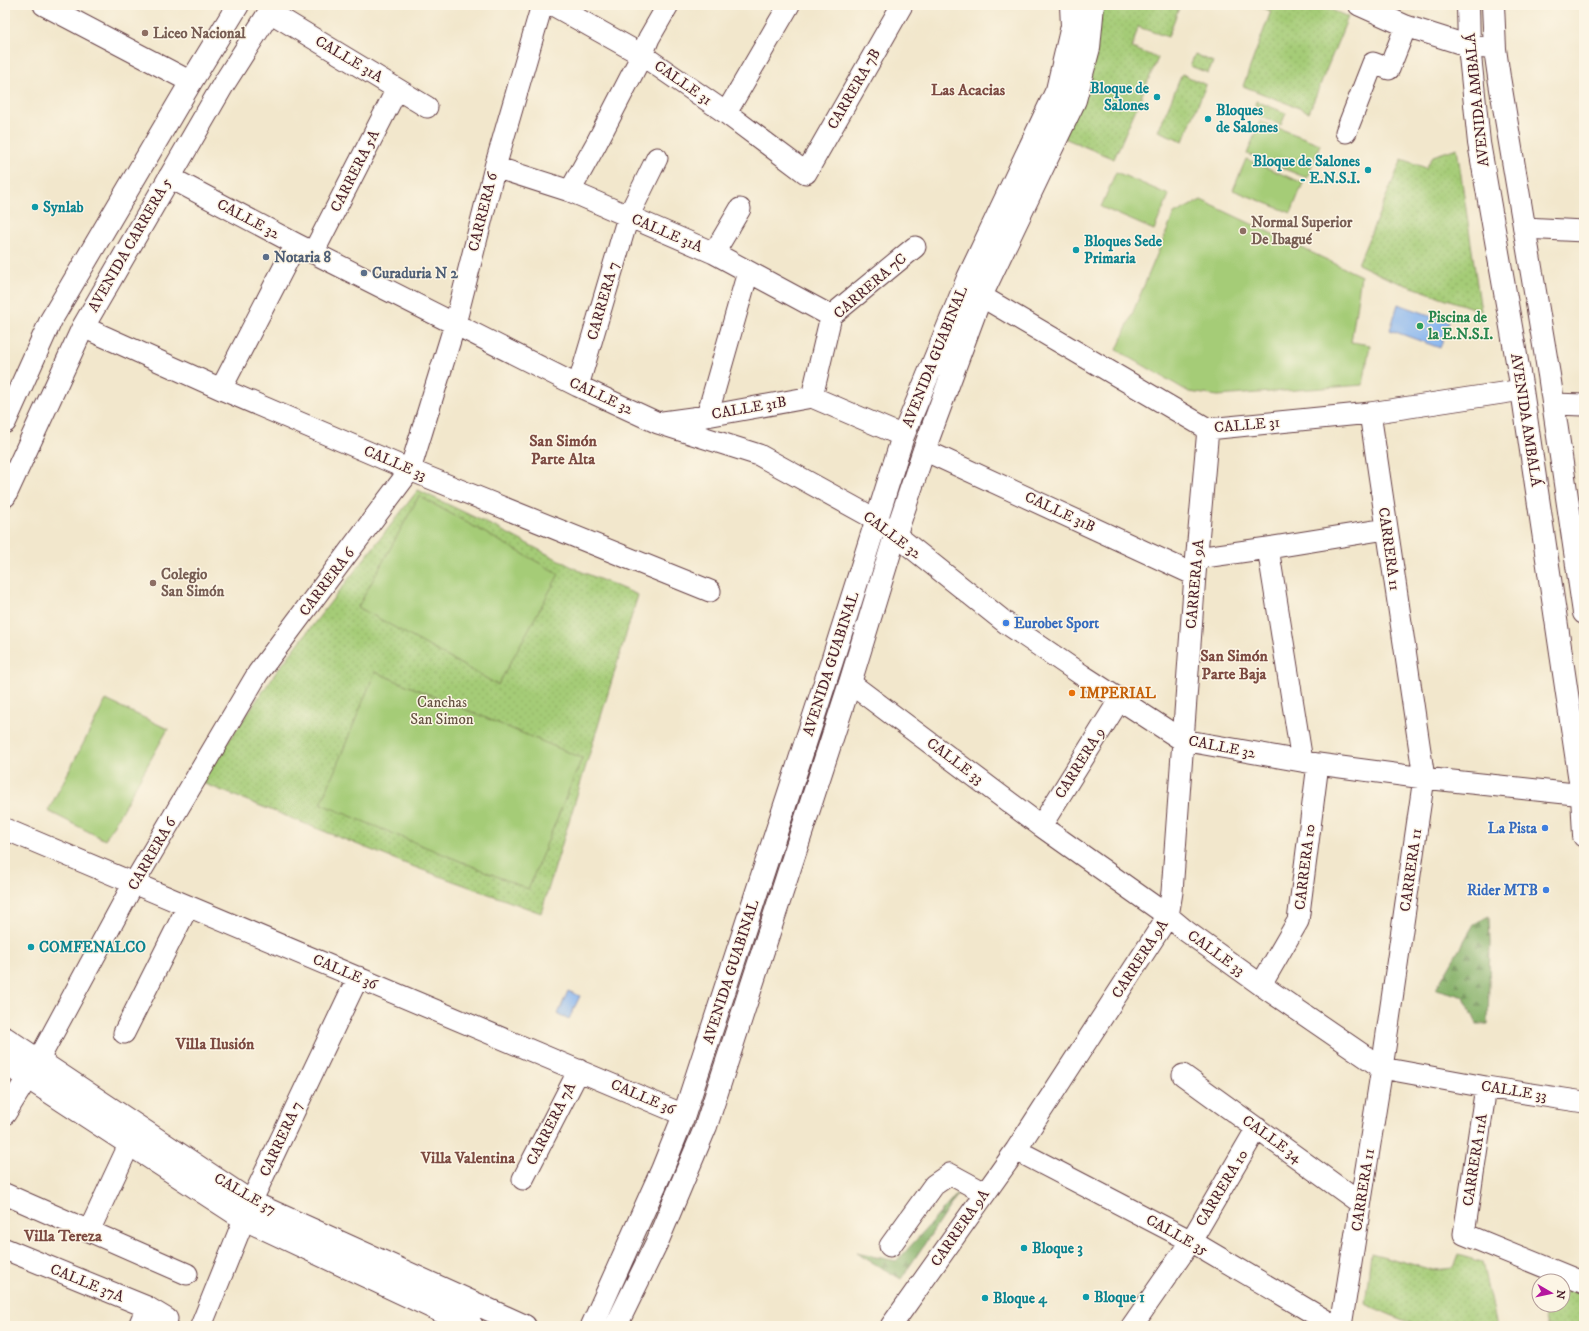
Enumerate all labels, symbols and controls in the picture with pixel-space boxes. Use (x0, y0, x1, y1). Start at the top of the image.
place label: Liceo Nacional (153, 24, 246, 43)
marker: Liceo Nacional (140, 28, 150, 38)
street label: CALLE 31A (312, 31, 387, 87)
street label: AVENIDA AMBALÁ (1459, 32, 1493, 168)
street label: CARRERA 7B (823, 45, 885, 133)
street label: CALLE 31 (650, 56, 716, 110)
place label: Bloque de Salones (1090, 79, 1150, 115)
district label: Las Acacias (931, 80, 1006, 100)
marker: Bloque de Salones (1152, 92, 1162, 102)
place label: Bloques de Salones (1216, 101, 1278, 137)
marker: Bloques de Salones (1203, 114, 1213, 124)
street label: CARRERA 5A (326, 126, 384, 215)
place label: Bloque de Salones - E.N.S.I. (1253, 152, 1360, 188)
marker: Bloque de Salones - E.N.S.I. (1363, 165, 1373, 175)
street label: CARRERA 6 (464, 169, 502, 253)
street label: AVENIDA CARRERA 5 (84, 174, 176, 315)
street label: CALLE 32 (214, 195, 283, 244)
place label: Synlab (43, 198, 84, 217)
marker: Synlab (30, 202, 40, 212)
street label: CALLE 31A (628, 209, 706, 257)
place label: Normal Superior De Ibagué (1251, 213, 1353, 249)
marker: Normal Superior De Ibagué (1238, 226, 1248, 236)
place label: Bloques Sede Primaria (1084, 232, 1163, 268)
marker: Bloques Sede Primaria (1071, 245, 1081, 255)
place label: Notaria 8 (274, 248, 332, 267)
street label: CARRERA 7C (830, 249, 910, 323)
marker: Notaria 8 (261, 252, 271, 262)
street label: CARRERA 7 (583, 259, 623, 342)
place label: Curaduria N 2 (372, 264, 458, 283)
marker: Curaduria N 2 (359, 268, 369, 278)
street label: AVENIDA GUABINAL (898, 283, 972, 430)
place label: Piscina de la E.N.S.I. (1427, 308, 1493, 344)
marker: Piscina de la E.N.S.I. (1415, 321, 1425, 331)
street label: AVENIDA AMBALÁ (1506, 352, 1547, 488)
street label: CALLE 32 (566, 373, 636, 419)
street label: CALLE 31B (710, 392, 788, 424)
street label: CALLE 31 (1213, 413, 1281, 437)
district label: San Simón Parte Alta (529, 431, 597, 469)
street label: CALLE 33 (361, 441, 429, 485)
street label: CALLE 31B (1022, 487, 1098, 537)
street label: CARRERA 11 (1374, 506, 1404, 592)
street label: CALLE 32 (859, 507, 925, 563)
street label: CARRERA 9A (1182, 538, 1208, 630)
street label: CARRERA 6 (295, 543, 360, 620)
place label: Colegio San Simón (161, 565, 225, 601)
marker: Colegio San Simón (148, 578, 158, 588)
street label: AVENIDA GUABINAL (799, 589, 863, 739)
place label: Eurobet Sport (1014, 614, 1099, 633)
marker: Eurobet Sport (1001, 618, 1011, 628)
district label: San Simón Parte Baja (1200, 646, 1268, 684)
place label: IMPERIAL (1080, 684, 1156, 703)
marker: IMPERIAL (1067, 688, 1077, 698)
park label: Canchas San Simon (410, 693, 474, 729)
street label: CARRERA 9 (1051, 724, 1109, 802)
street label: CALLE 32 (1187, 731, 1258, 763)
street label: CALLE 33 (923, 733, 987, 789)
street label: CARRERA 6 (124, 813, 181, 894)
place label: La Pista (1488, 819, 1538, 838)
street label: CARRERA 10 (1290, 823, 1320, 911)
marker: La Pista (1540, 823, 1550, 833)
street label: CARRERA 11 (1396, 827, 1426, 913)
place label: Rider MTB (1467, 881, 1538, 900)
marker: Rider MTB (1541, 885, 1551, 895)
street label: AVENIDA GUABINAL (699, 897, 763, 1047)
street label: CARRERA 9A (1108, 916, 1173, 1002)
street label: CALLE 33 (1184, 926, 1248, 980)
place label: COMFENALCO (39, 938, 146, 957)
marker: COMFENALCO (26, 942, 36, 952)
street label: CALLE 36 (310, 950, 381, 995)
district label: Villa Ilusión (175, 1034, 255, 1054)
street label: CALLE 36 (608, 1075, 679, 1120)
street label: CALLE 33 (1480, 1076, 1548, 1106)
street label: CARRERA 7A (522, 1079, 580, 1169)
street label: CARRERA 7 (255, 1098, 307, 1180)
street label: CALLE 34 (1238, 1111, 1306, 1167)
street label: CARRERA 11A (1458, 1112, 1492, 1208)
street label: CARRERA 10 (1192, 1146, 1252, 1230)
street label: CARRERA 11 (1347, 1147, 1379, 1233)
district label: Villa Valentina (420, 1148, 516, 1168)
street label: CALLE 37 (211, 1169, 279, 1219)
street label: CARRERA 9A (926, 1185, 994, 1270)
street label: CALLE 35 (1143, 1210, 1212, 1260)
district label: Villa Tereza (23, 1226, 103, 1246)
place label: Bloque 3 (1032, 1239, 1083, 1259)
marker: Bloque 3 (1019, 1243, 1029, 1253)
street label: CALLE 37A (47, 1260, 127, 1307)
north arrow (1531, 1273, 1571, 1313)
place label: Bloque 1 (1094, 1288, 1145, 1308)
place label: Bloque 4 (993, 1289, 1048, 1309)
text: N (1552, 1289, 1568, 1300)
marker: Bloque 1 (1081, 1292, 1091, 1302)
marker: Bloque 4 (980, 1293, 990, 1303)

